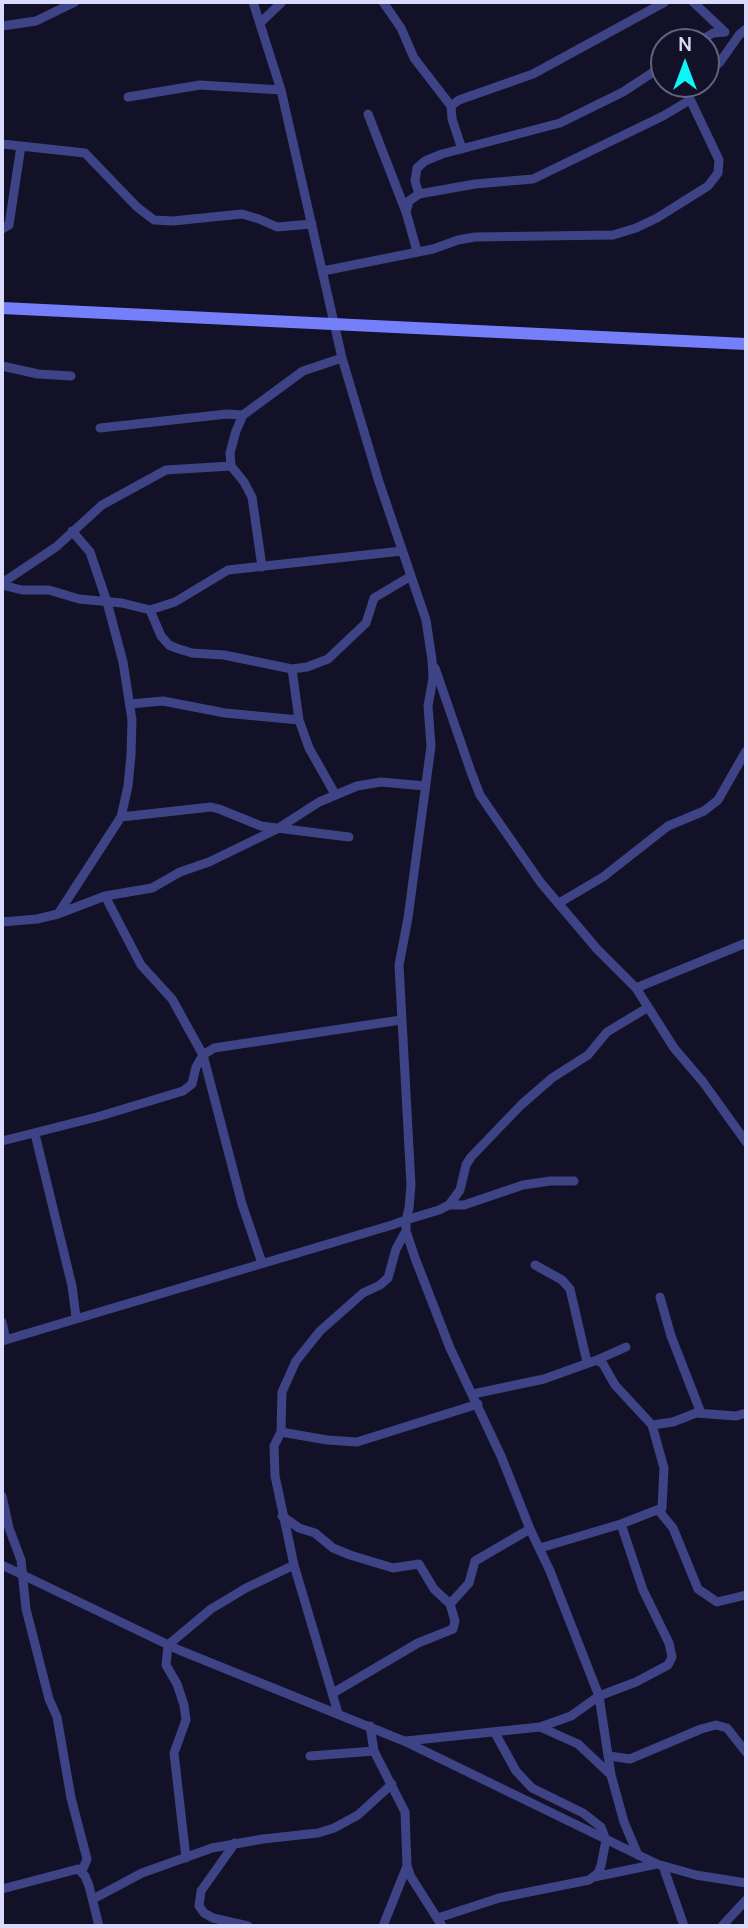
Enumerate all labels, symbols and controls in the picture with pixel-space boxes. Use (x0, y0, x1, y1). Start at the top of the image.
north arrow (650, 28, 720, 98)
text: N (678, 31, 692, 57)

